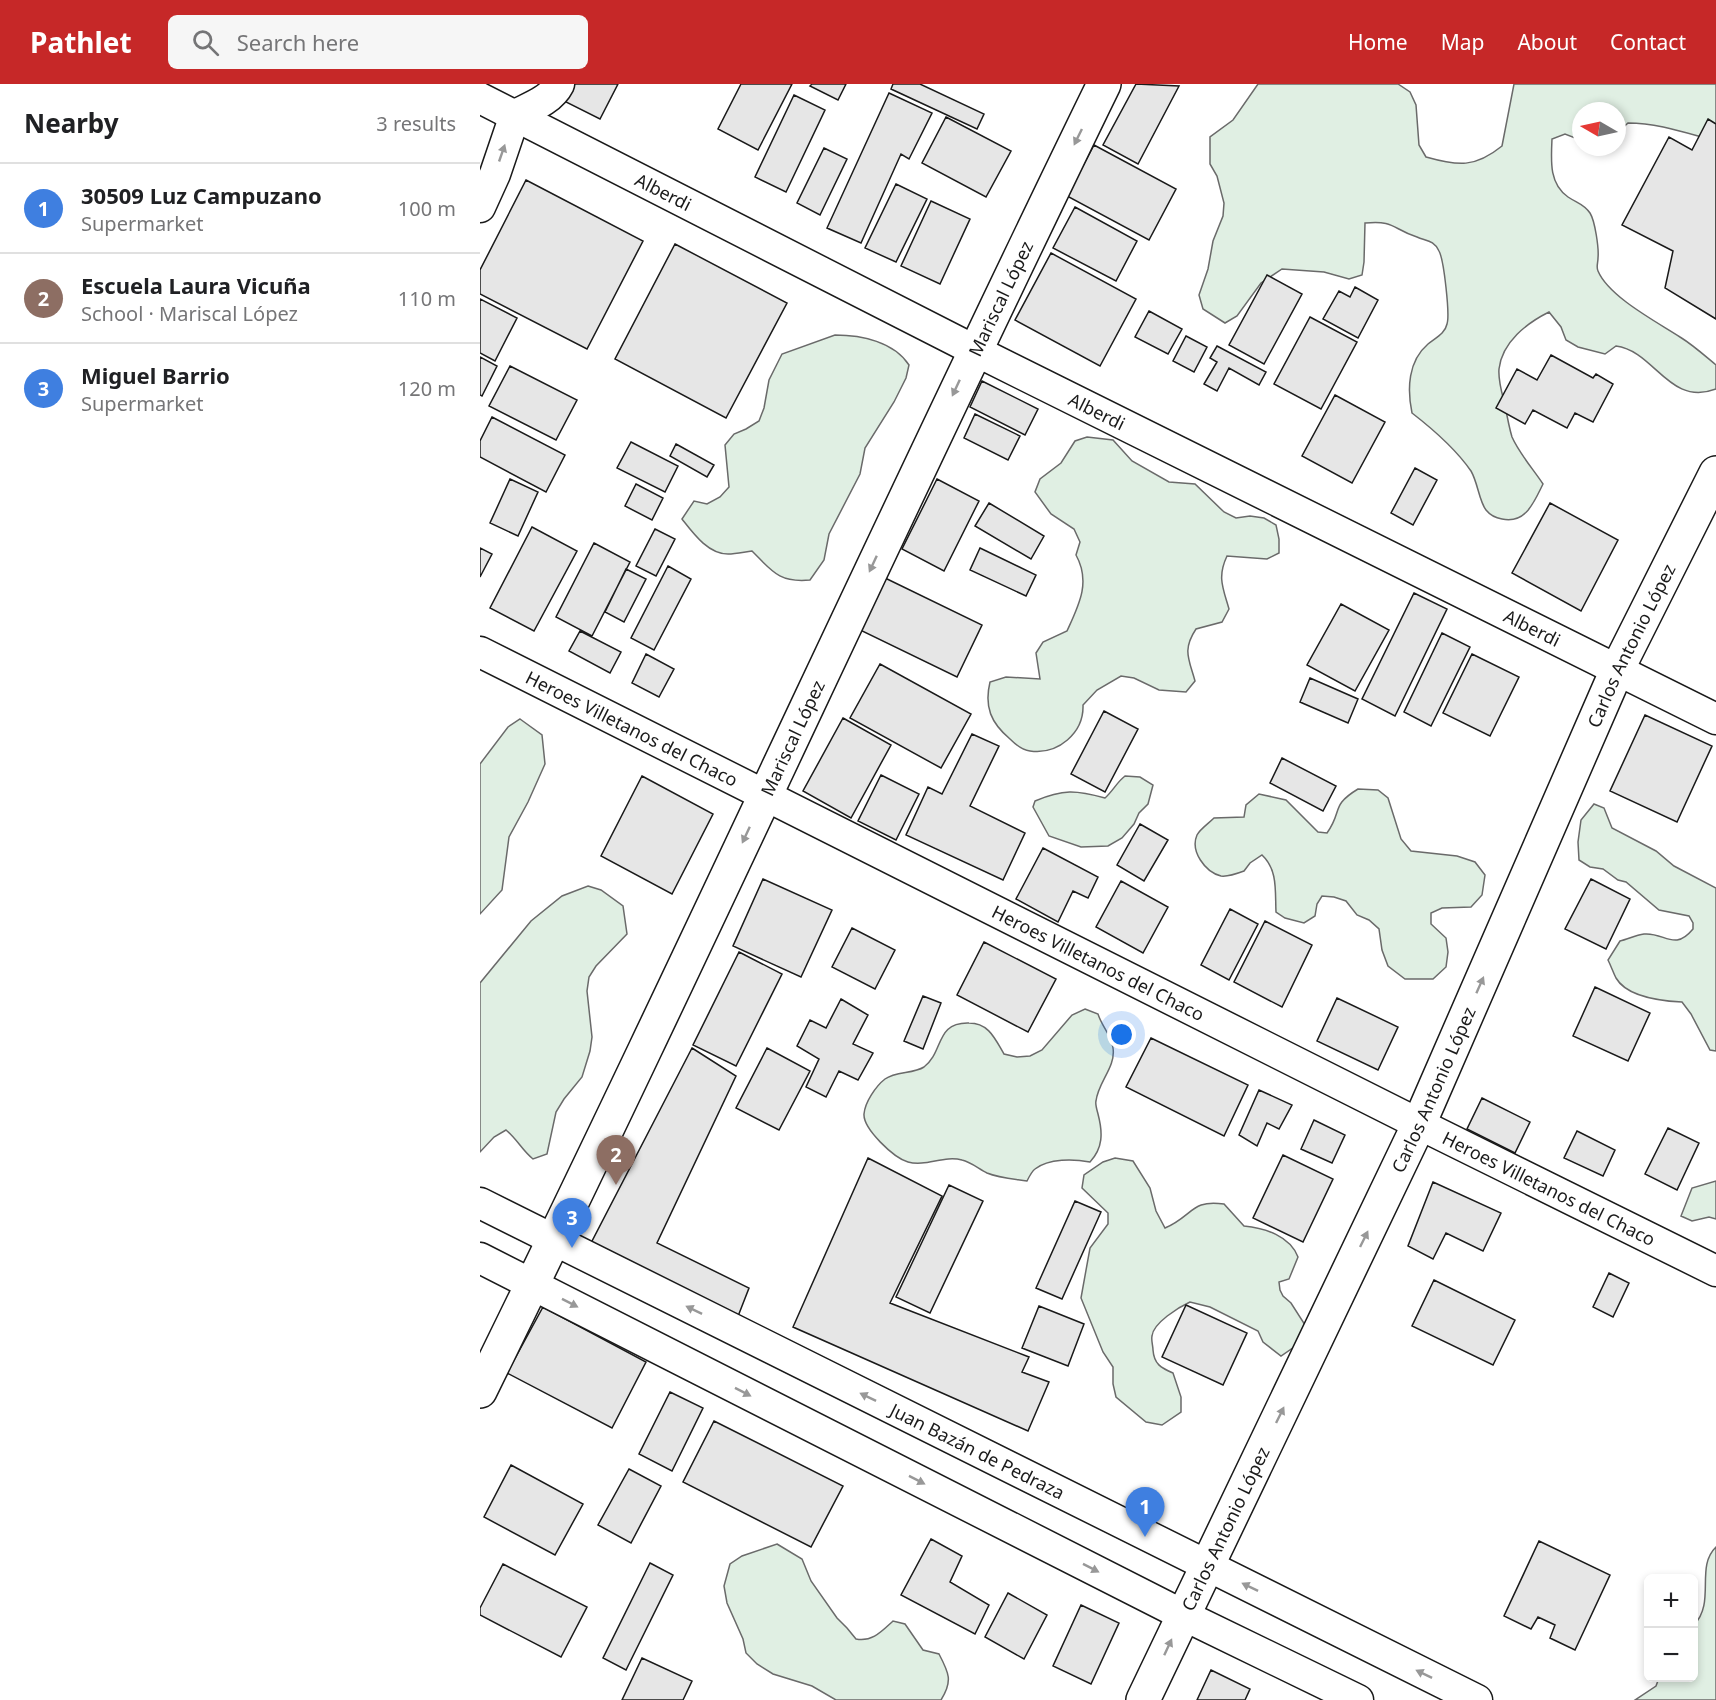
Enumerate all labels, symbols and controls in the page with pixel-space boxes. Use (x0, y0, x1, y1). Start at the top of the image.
search box (168, 15, 588, 69)
text: Pathlet (30, 23, 132, 61)
icon: search (189, 26, 222, 59)
text: Search here (237, 27, 359, 57)
text: Home (1348, 28, 1408, 56)
text: Map (1441, 28, 1484, 56)
text: About (1517, 28, 1577, 56)
text: Contact (1610, 28, 1686, 56)
north arrow (1572, 102, 1626, 156)
text: Nearby (24, 105, 119, 141)
text: 3 results (376, 110, 456, 137)
one-way arrow (1074, 128, 1083, 145)
one-way arrow (498, 144, 508, 162)
street label: Alberdi (631, 167, 696, 216)
text: 30509 Luz Campuzano (81, 180, 322, 210)
text: 1 (38, 195, 49, 222)
text: 100 m (398, 195, 456, 222)
text: Supermarket (81, 210, 204, 237)
street label: Mariscal López (963, 237, 1038, 360)
text: Escuela Laura Vicuña (81, 270, 311, 300)
text: 2 (38, 285, 49, 312)
text: 110 m (398, 285, 456, 312)
text: School · Mariscal López (81, 300, 298, 327)
text: Miguel Barrio (81, 360, 230, 390)
text: 3 (38, 375, 49, 402)
text: 120 m (398, 375, 456, 402)
one-way arrow (952, 379, 961, 396)
street label: Alberdi (1065, 387, 1129, 435)
text: Supermarket (81, 390, 204, 417)
one-way arrow (869, 556, 878, 573)
street label: Carlos Antonio López (1581, 560, 1680, 731)
street label: Alberdi (1500, 603, 1565, 652)
street label: Heroes Villetanos del Chaco (522, 665, 742, 792)
street label: Mariscal López (755, 676, 830, 800)
one-way arrow (741, 827, 750, 844)
street label: Heroes Villetanos del Chaco (988, 899, 1208, 1026)
one-way arrow (1476, 976, 1485, 994)
street label: Carlos Antonio López (1386, 1003, 1481, 1176)
your location (1107, 1020, 1136, 1049)
street label: Heroes Villetanos del Chaco (1439, 1126, 1659, 1251)
pin: 2 (596, 1136, 636, 1185)
pin: 3 (552, 1198, 592, 1248)
one-way arrow (1360, 1230, 1369, 1247)
one-way arrow (561, 1299, 578, 1308)
one-way arrow (685, 1305, 702, 1315)
one-way arrow (735, 1387, 752, 1397)
one-way arrow (860, 1392, 877, 1402)
street label: Juan Bazán de Pedraza (885, 1397, 1069, 1505)
one-way arrow (1275, 1406, 1284, 1423)
street label: Carlos Antonio López (1176, 1443, 1275, 1615)
one-way arrow (909, 1475, 926, 1485)
pin: 1 (1126, 1488, 1164, 1537)
one-way arrow (1083, 1564, 1100, 1573)
map controls (1644, 1574, 1698, 1682)
button: + (1644, 1574, 1698, 1628)
one-way arrow (1241, 1582, 1258, 1592)
button: − (1644, 1628, 1698, 1682)
one-way arrow (1164, 1639, 1173, 1656)
one-way arrow (1416, 1669, 1433, 1679)

